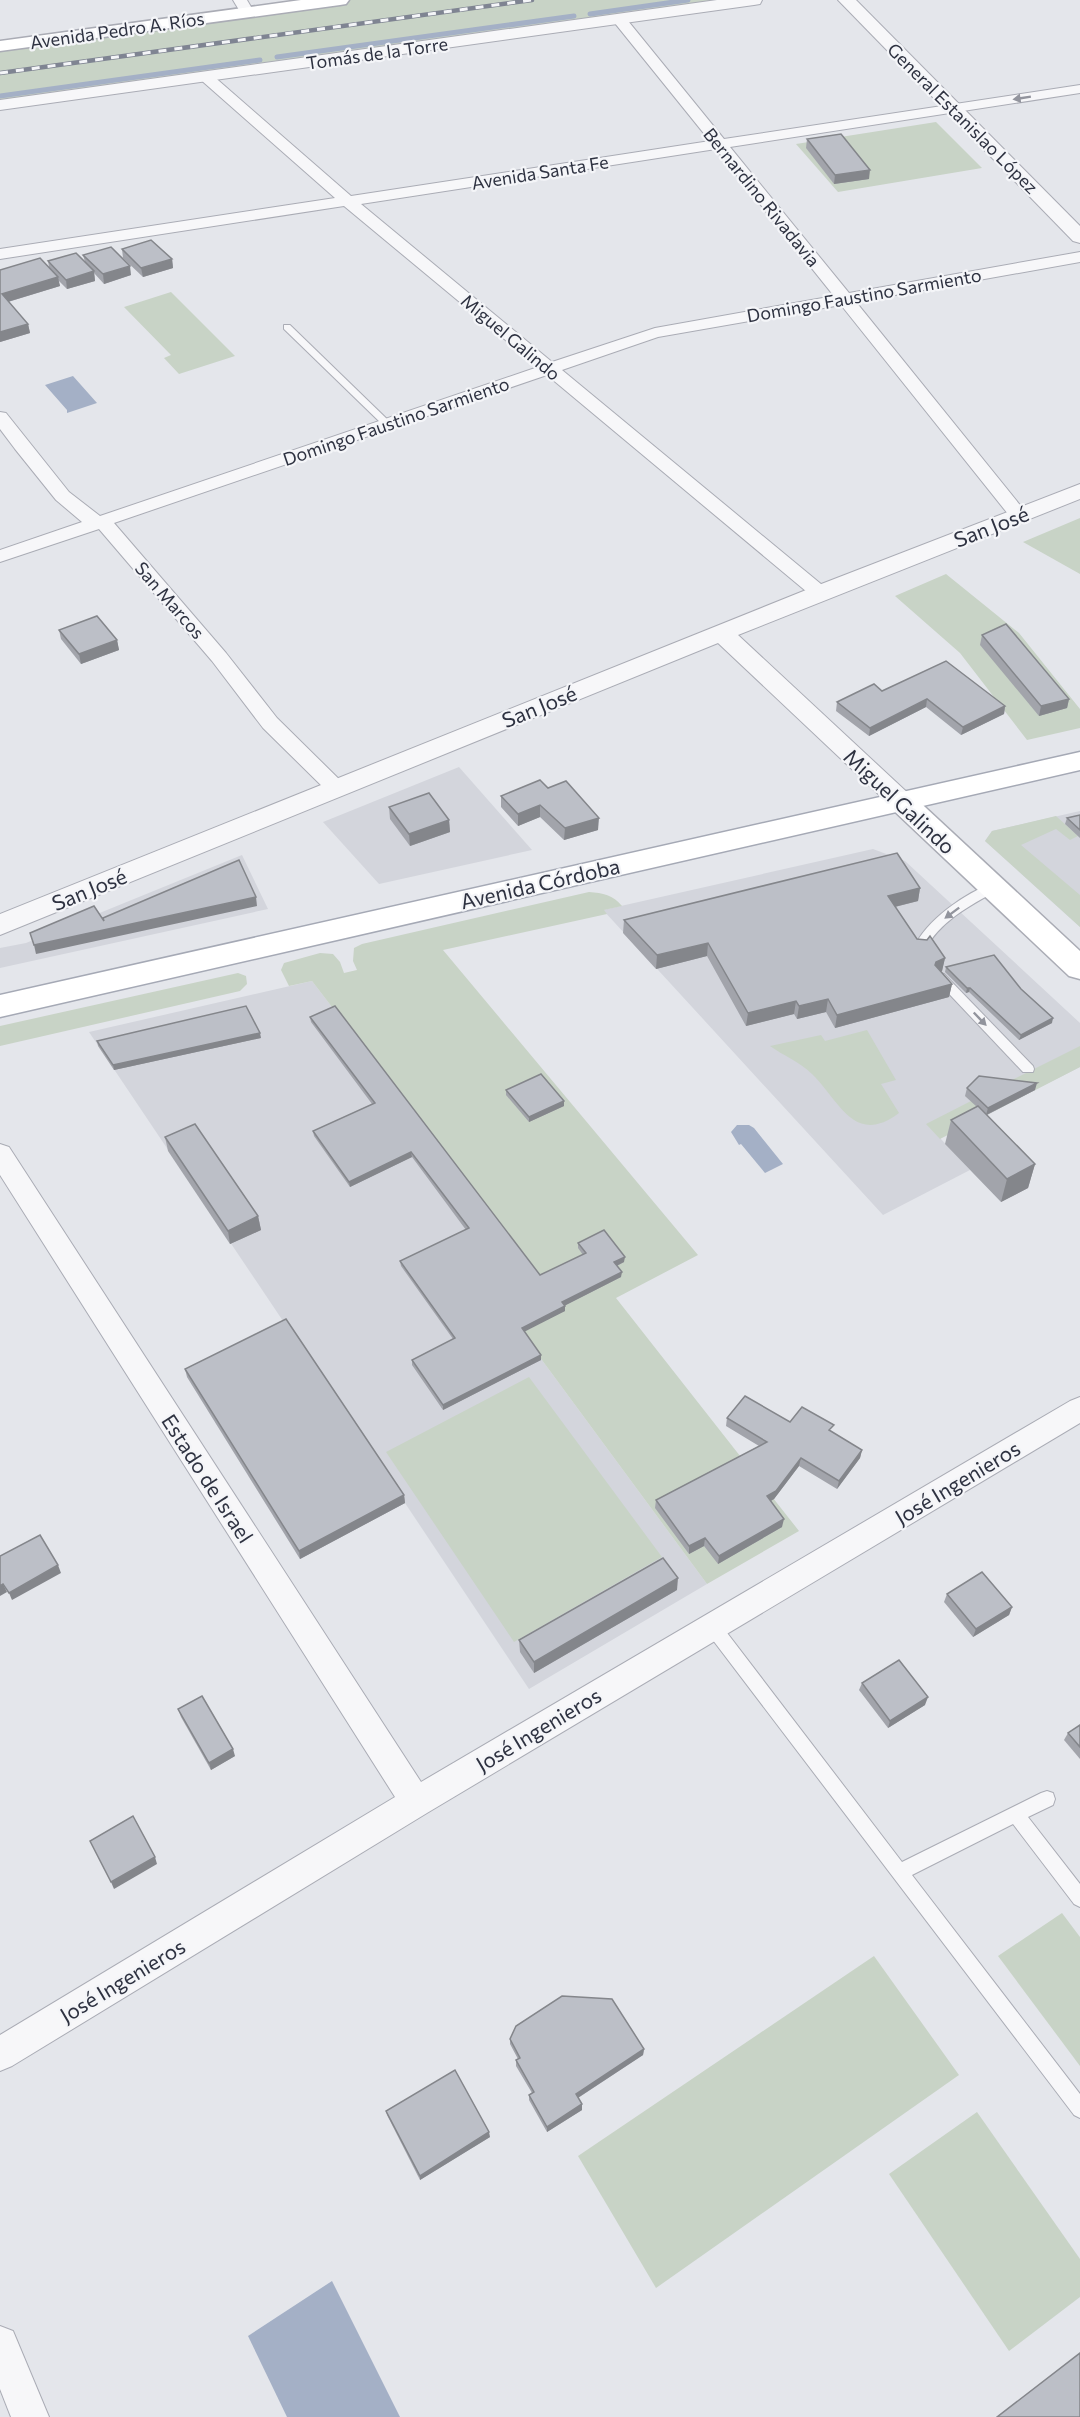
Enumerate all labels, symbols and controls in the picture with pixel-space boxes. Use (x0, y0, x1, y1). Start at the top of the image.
street label: Avenida Pedro A. Ríos (28, 7, 206, 53)
street label: Tomás de la Torre (305, 32, 449, 74)
street label: General Estanislao López (883, 38, 1043, 198)
one-way arrow (1013, 93, 1032, 102)
street label: Bernardino Rivadavia (699, 123, 825, 271)
street label: Avenida Santa Fe (470, 150, 610, 194)
street label: Domingo Faustino Sarmiento (745, 264, 983, 326)
street label: Miguel Galindo (457, 289, 565, 385)
street label: Domingo Faustino Sarmiento (280, 372, 512, 470)
street label: San José (950, 500, 1032, 552)
street label: San Marcos (131, 557, 209, 643)
street label: San José (498, 680, 580, 732)
street label: Miguel Galindo (839, 743, 961, 859)
street label: Avenida Córdoba (458, 853, 622, 913)
street label: San José (48, 863, 130, 915)
one-way arrow (944, 907, 960, 920)
one-way arrow (973, 1012, 987, 1026)
street label: Estado de Israel (157, 1409, 259, 1547)
street label: José Ingenieros (890, 1435, 1024, 1529)
street label: José Ingenieros (471, 1682, 605, 1776)
street label: José Ingenieros (55, 1933, 189, 2027)

